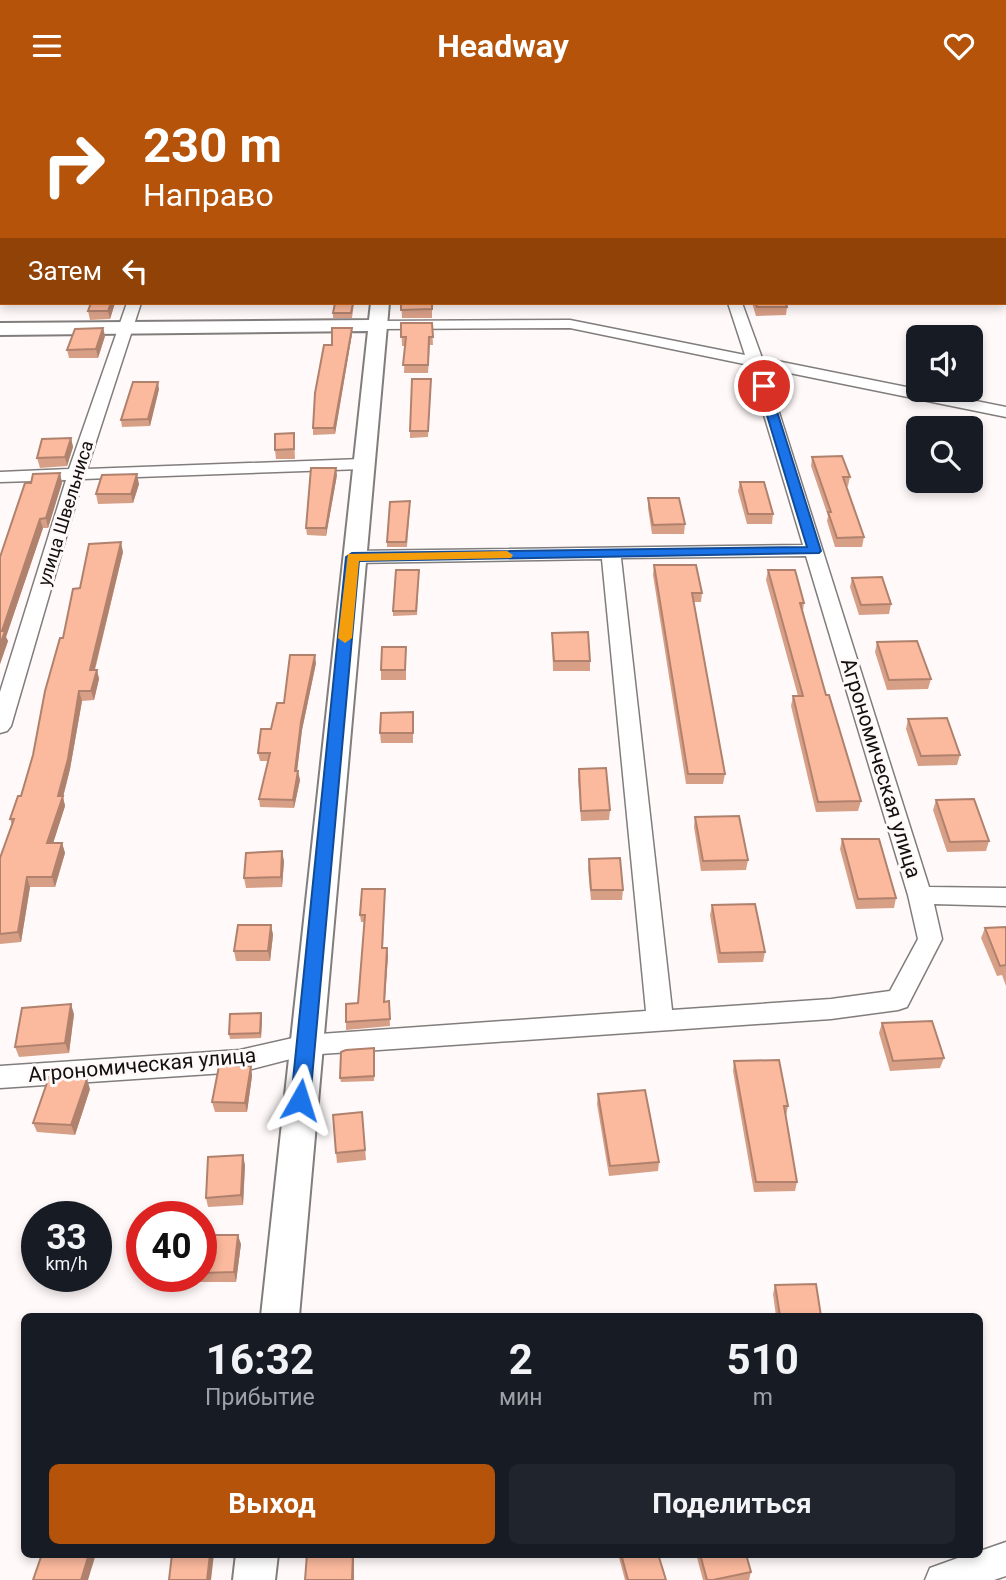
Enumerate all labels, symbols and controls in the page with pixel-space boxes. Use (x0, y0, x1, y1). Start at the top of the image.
icon: menu (28, 27, 66, 65)
text: Headway (437, 27, 569, 65)
icon: heart (940, 27, 978, 65)
text: 230 m (143, 117, 282, 174)
icon: right (28, 119, 119, 210)
text: Направо (143, 176, 274, 214)
icon: left (116, 252, 154, 290)
text: Затем (28, 256, 102, 286)
map controls (906, 325, 983, 493)
button: sound (906, 325, 983, 402)
pin (734, 356, 794, 416)
icon: arrive (745, 367, 783, 405)
button: search (906, 416, 983, 493)
street label: улица Швельниса (33, 438, 97, 588)
street label: Агрономическая улица (836, 655, 926, 881)
street label: Агрономическая улица (27, 1043, 257, 1087)
position arrow (263, 1063, 337, 1137)
speed limit sign: 40 (126, 1201, 217, 1292)
text: 33 (46, 1217, 87, 1258)
text: km/h (45, 1253, 88, 1274)
text: 16:32 (206, 1335, 314, 1384)
text: 2 (509, 1335, 533, 1384)
text: 510 (727, 1335, 799, 1384)
text: Прибытие (205, 1384, 315, 1411)
text: мин (499, 1384, 543, 1411)
text: m (753, 1384, 773, 1411)
button: Выход (49, 1464, 495, 1544)
button: Поделиться (509, 1464, 955, 1544)

